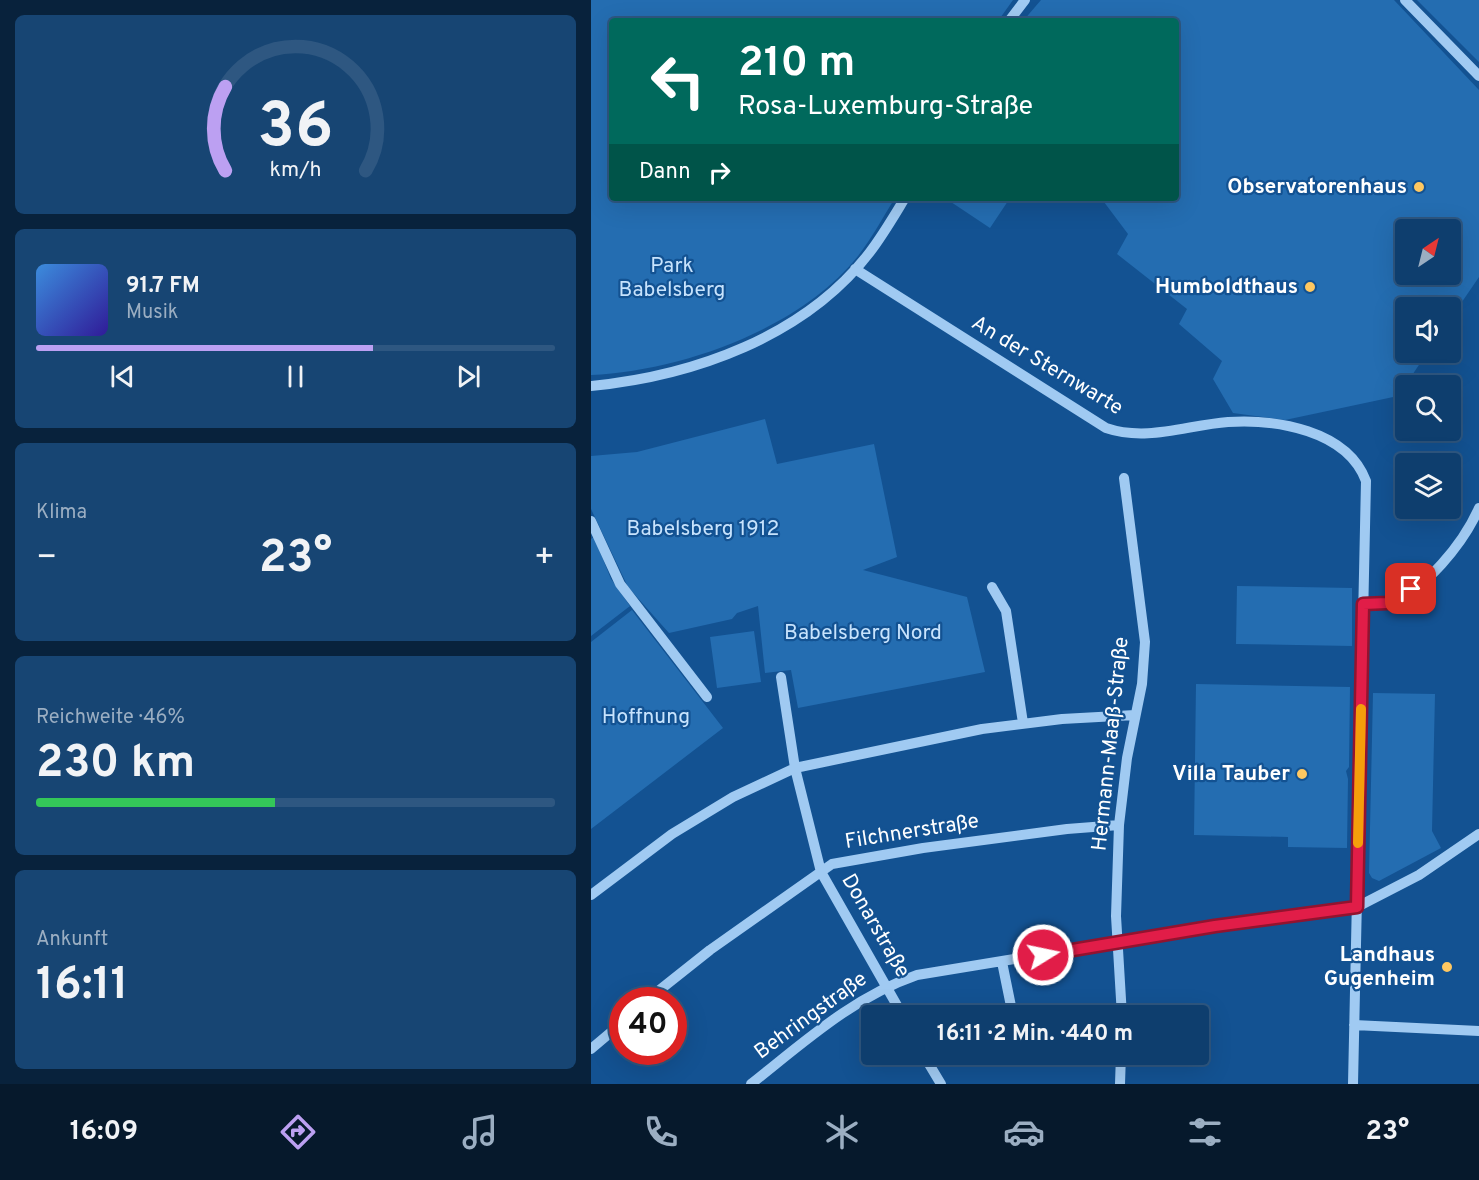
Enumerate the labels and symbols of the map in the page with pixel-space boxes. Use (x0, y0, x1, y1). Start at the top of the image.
place label: Observatorenhaus (1227, 174, 1407, 201)
marker: Observatorenhaus (1412, 180, 1426, 194)
north arrow (1395, 219, 1461, 285)
park label: Park Babelsberg (619, 253, 725, 304)
place label: Humboldthaus (1155, 274, 1298, 301)
marker: Humboldthaus (1303, 280, 1317, 294)
street label: An der Sternwarte (966, 310, 1128, 422)
park label: Babelsberg 1912 (627, 516, 779, 543)
pin (1385, 563, 1436, 614)
park label: Babelsberg Nord (784, 620, 942, 647)
street label: Hermann-Maaß-Straße (1086, 636, 1136, 852)
park label: Hoffnung (602, 704, 690, 731)
place label: Villa Tauber (1172, 761, 1290, 788)
marker: Villa Tauber (1295, 767, 1309, 781)
street label: Filchnerstraße (843, 808, 981, 856)
street label: Donarstraße (834, 869, 916, 983)
position arrow (1011, 923, 1075, 987)
place label: Landhaus Gugenheim (1324, 942, 1435, 993)
marker: Landhaus Gugenheim (1440, 960, 1454, 974)
street label: Behringstraße (749, 966, 873, 1066)
speed limit sign: 40 (609, 987, 687, 1065)

